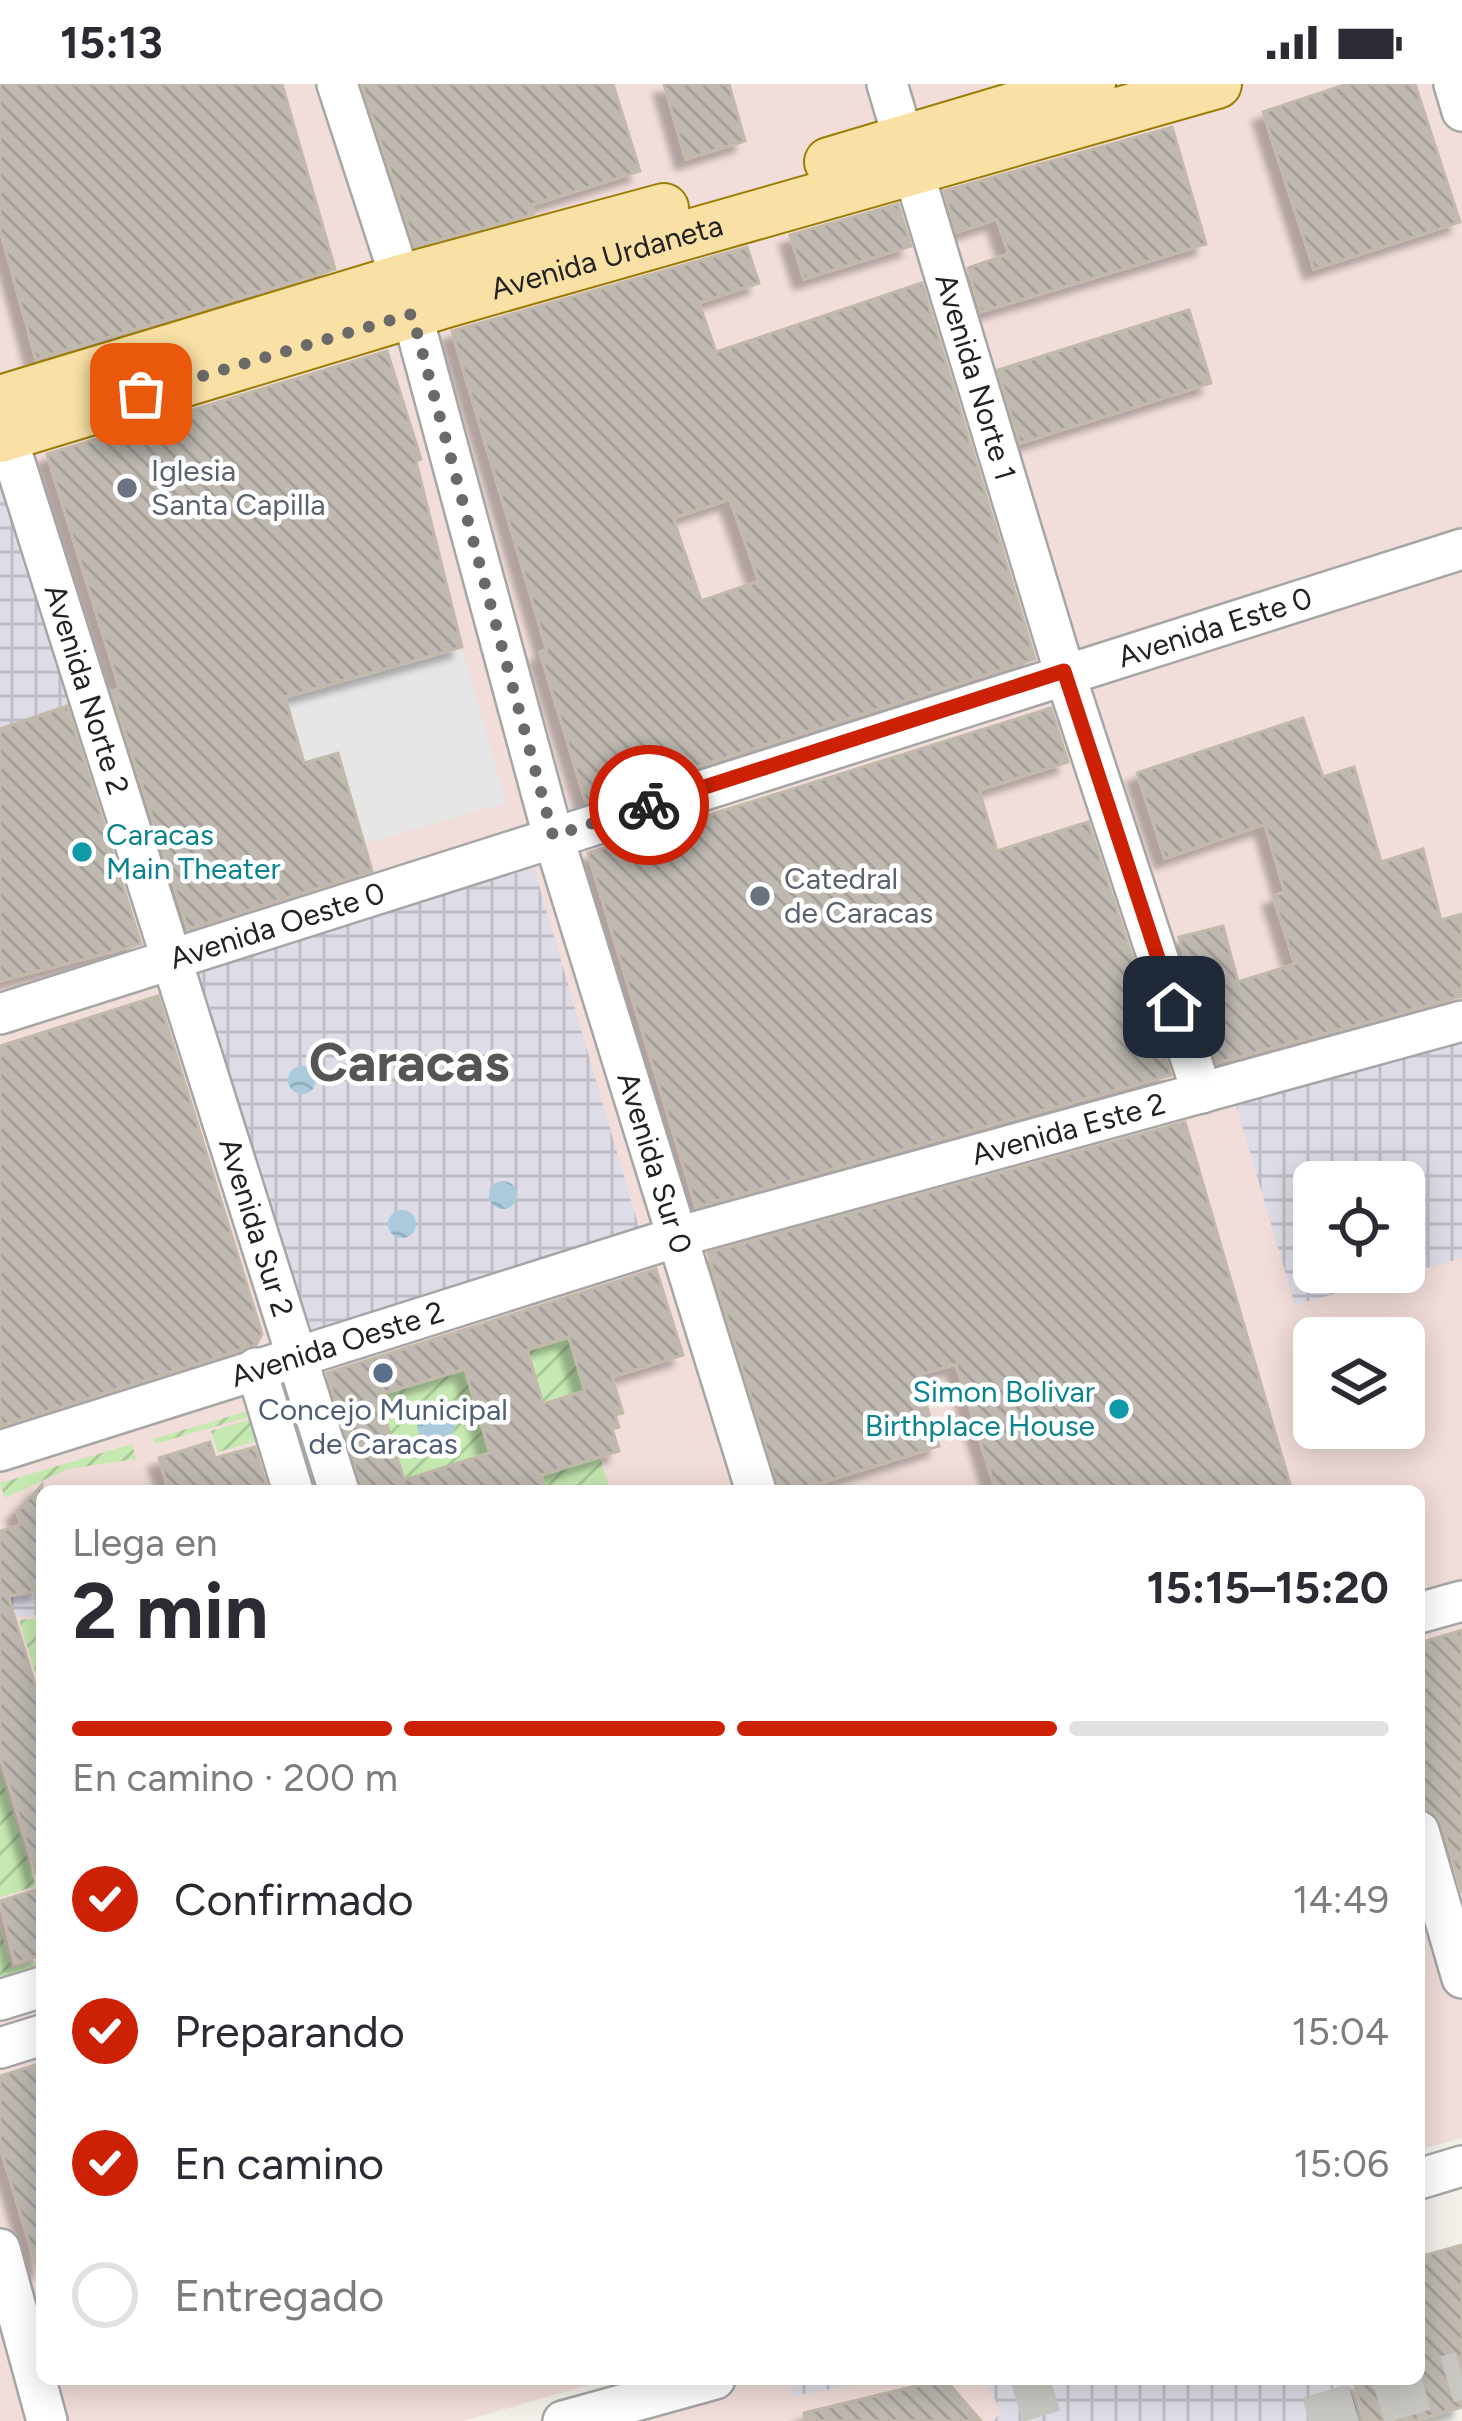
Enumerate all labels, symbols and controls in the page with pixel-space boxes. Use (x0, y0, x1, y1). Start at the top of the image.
text: 15:13 (60, 15, 163, 69)
street label: Avenida Urdaneta (486, 206, 727, 307)
street label: Avenida Norte 1 (927, 269, 1024, 485)
pin (90, 343, 192, 445)
icon: bag (108, 361, 174, 427)
place label: Iglesia Santa Capilla (151, 452, 326, 523)
marker: Iglesia Santa Capilla (114, 475, 140, 501)
street label: Avenida Este 0 (1113, 579, 1317, 675)
street label: Avenida Norte 2 (37, 580, 137, 799)
courier (589, 745, 709, 865)
icon: bike (616, 772, 682, 838)
place label: Caracas Main Theater (106, 816, 281, 887)
marker: Caracas Main Theater (69, 839, 95, 865)
place label: Catedral de Caracas (784, 860, 933, 931)
street label: Avenida Oeste 0 (165, 874, 389, 977)
marker: Catedral de Caracas (747, 883, 773, 909)
pin (1123, 956, 1225, 1058)
icon: home (1141, 974, 1207, 1040)
district label: Caracas (309, 1030, 509, 1095)
street label: Avenida Sur 0 (609, 1068, 700, 1258)
street label: Avenida Este 2 (967, 1085, 1169, 1173)
street label: Avenida Sur 2 (211, 1134, 302, 1321)
map controls (1293, 1161, 1425, 1449)
button: locate (1293, 1161, 1425, 1293)
street label: Avenida Oeste 2 (226, 1293, 448, 1395)
button: layers (1293, 1317, 1425, 1449)
marker: Concejo Municipal de Caracas (370, 1360, 396, 1386)
place label: Simon Bolivar Birthplace House (865, 1373, 1095, 1444)
place label: Concejo Municipal de Caracas (258, 1391, 508, 1462)
marker: Simon Bolivar Birthplace House (1106, 1396, 1132, 1422)
text: Llega en (72, 1519, 218, 1566)
text: 15:15–15:20 (1147, 1560, 1389, 1614)
text: 2 min (72, 1564, 268, 1658)
text: En camino · 200 m (72, 1754, 398, 1801)
icon: check (72, 1866, 138, 1932)
text: Confirmado (174, 1872, 414, 1926)
text: 14:49 (1293, 1876, 1389, 1923)
icon: check (72, 1998, 138, 2064)
text: Preparando (174, 2004, 405, 2058)
text: 15:04 (1291, 2008, 1389, 2055)
icon: check (72, 2130, 138, 2196)
text: En camino (174, 2136, 384, 2190)
text: 15:06 (1294, 2140, 1389, 2187)
text: Entregado (174, 2268, 384, 2322)

